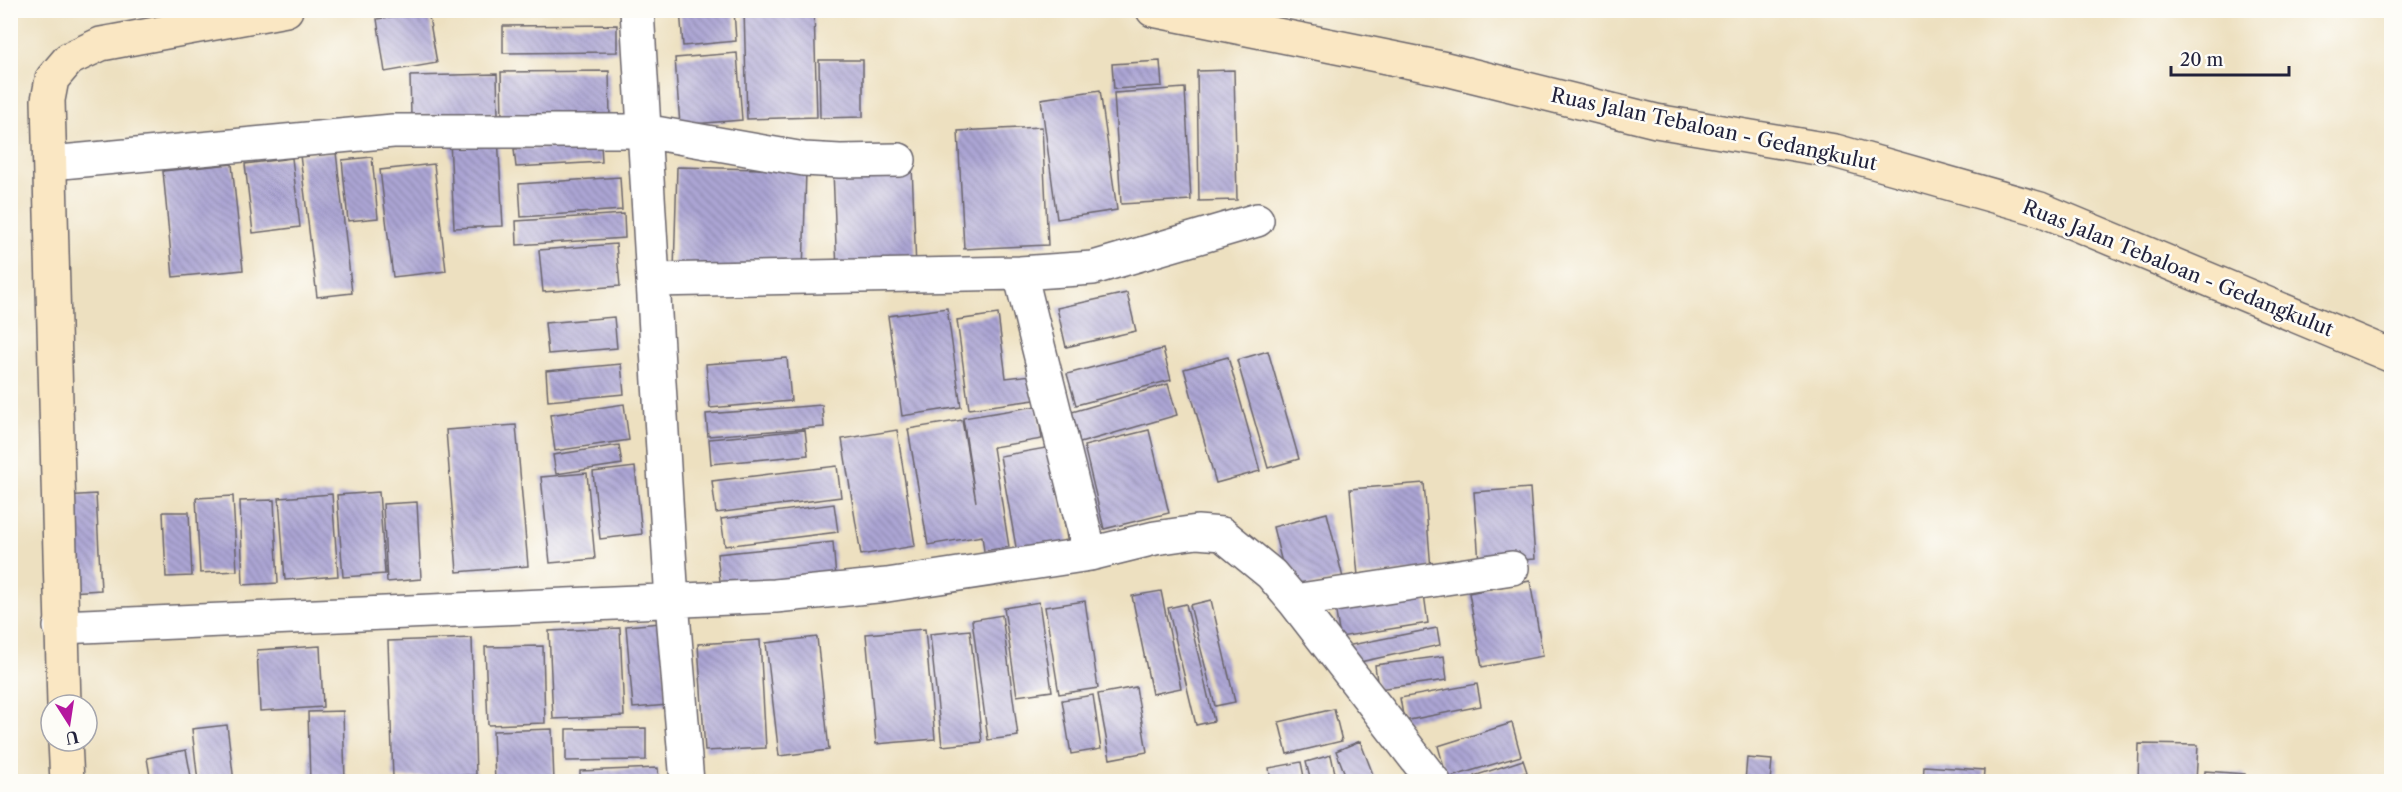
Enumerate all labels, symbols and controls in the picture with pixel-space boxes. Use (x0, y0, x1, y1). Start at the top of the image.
scale bar (2171, 39, 2290, 77)
text: 20 m (2180, 49, 2224, 71)
street label: Ruas Jalan Tebaloan - Gedangkulut (1549, 83, 1879, 175)
street label: Ruas Jalan Tebaloan - Gedangkulut (2019, 195, 2337, 341)
north arrow (39, 693, 99, 753)
text: U (64, 727, 81, 749)

